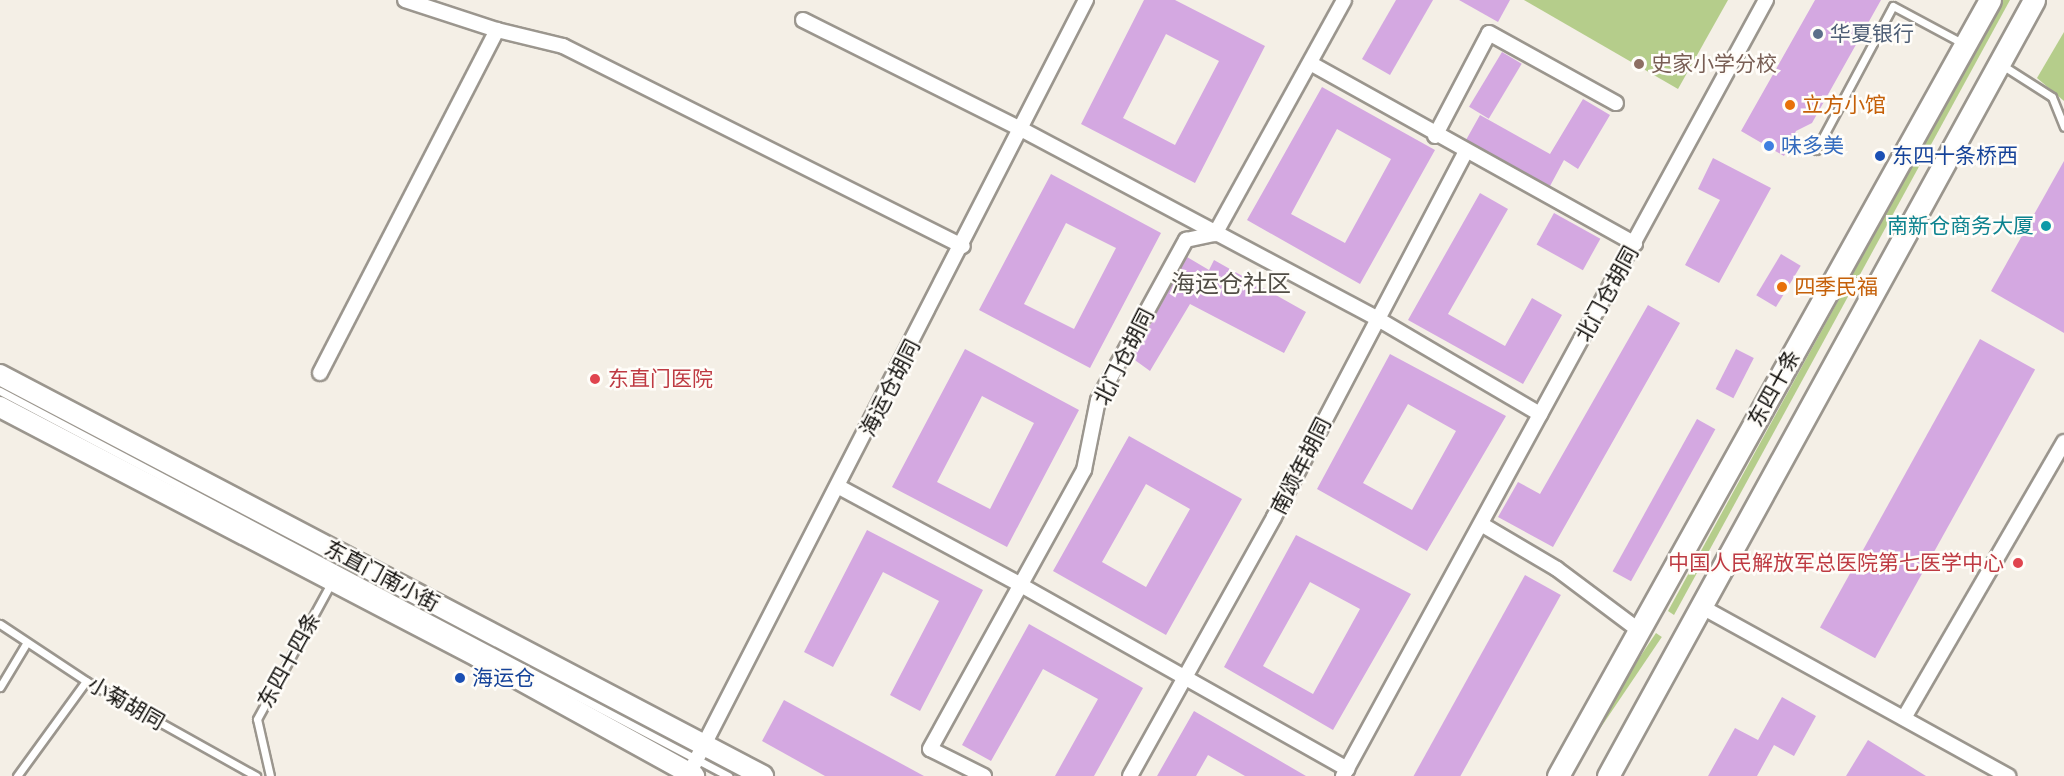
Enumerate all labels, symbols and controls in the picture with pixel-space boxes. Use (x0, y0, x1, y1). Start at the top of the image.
place label: 华夏银行 (1830, 21, 1914, 47)
marker: 华夏银行 (1811, 27, 1825, 41)
place label: 史家小学分校 (1651, 51, 1777, 77)
marker: 史家小学分校 (1632, 57, 1646, 71)
place label: 立方小馆 (1802, 92, 1886, 118)
marker: 立方小馆 (1783, 98, 1797, 112)
place label: 味多美 (1781, 133, 1844, 159)
marker: 味多美 (1762, 139, 1776, 153)
place label: 东四十条桥西 (1892, 143, 2018, 169)
marker: 东四十条桥西 (1873, 149, 1887, 163)
place label: 南新仓商务大厦 (1887, 213, 2034, 239)
marker: 南新仓商务大厦 (2039, 219, 2053, 233)
street label: 北门仓胡同 (1571, 242, 1643, 346)
district label: 海运仓社区 (1171, 271, 1291, 299)
place label: 四季民福 (1794, 274, 1878, 300)
marker: 四季民福 (1775, 280, 1789, 294)
street label: 北门仓胡同 (1089, 305, 1159, 409)
street label: 海运仓胡同 (855, 336, 925, 440)
street label: 东四十条 (1743, 345, 1805, 431)
place label: 东直门医院 (608, 366, 713, 392)
marker: 东直门医院 (586, 370, 604, 388)
street label: 南颂年胡同 (1266, 414, 1336, 518)
street label: 东直门南小街 (320, 535, 444, 617)
place label: 中国人民解放军总医院第七医学中心 (1668, 550, 2004, 576)
marker: 中国人民解放军总医院第七医学中心 (2009, 554, 2027, 572)
street label: 东四十四条 (253, 608, 325, 712)
place label: 海运仓 (472, 665, 535, 691)
street label: 小菊胡同 (83, 671, 169, 735)
marker: 海运仓 (453, 671, 467, 685)

